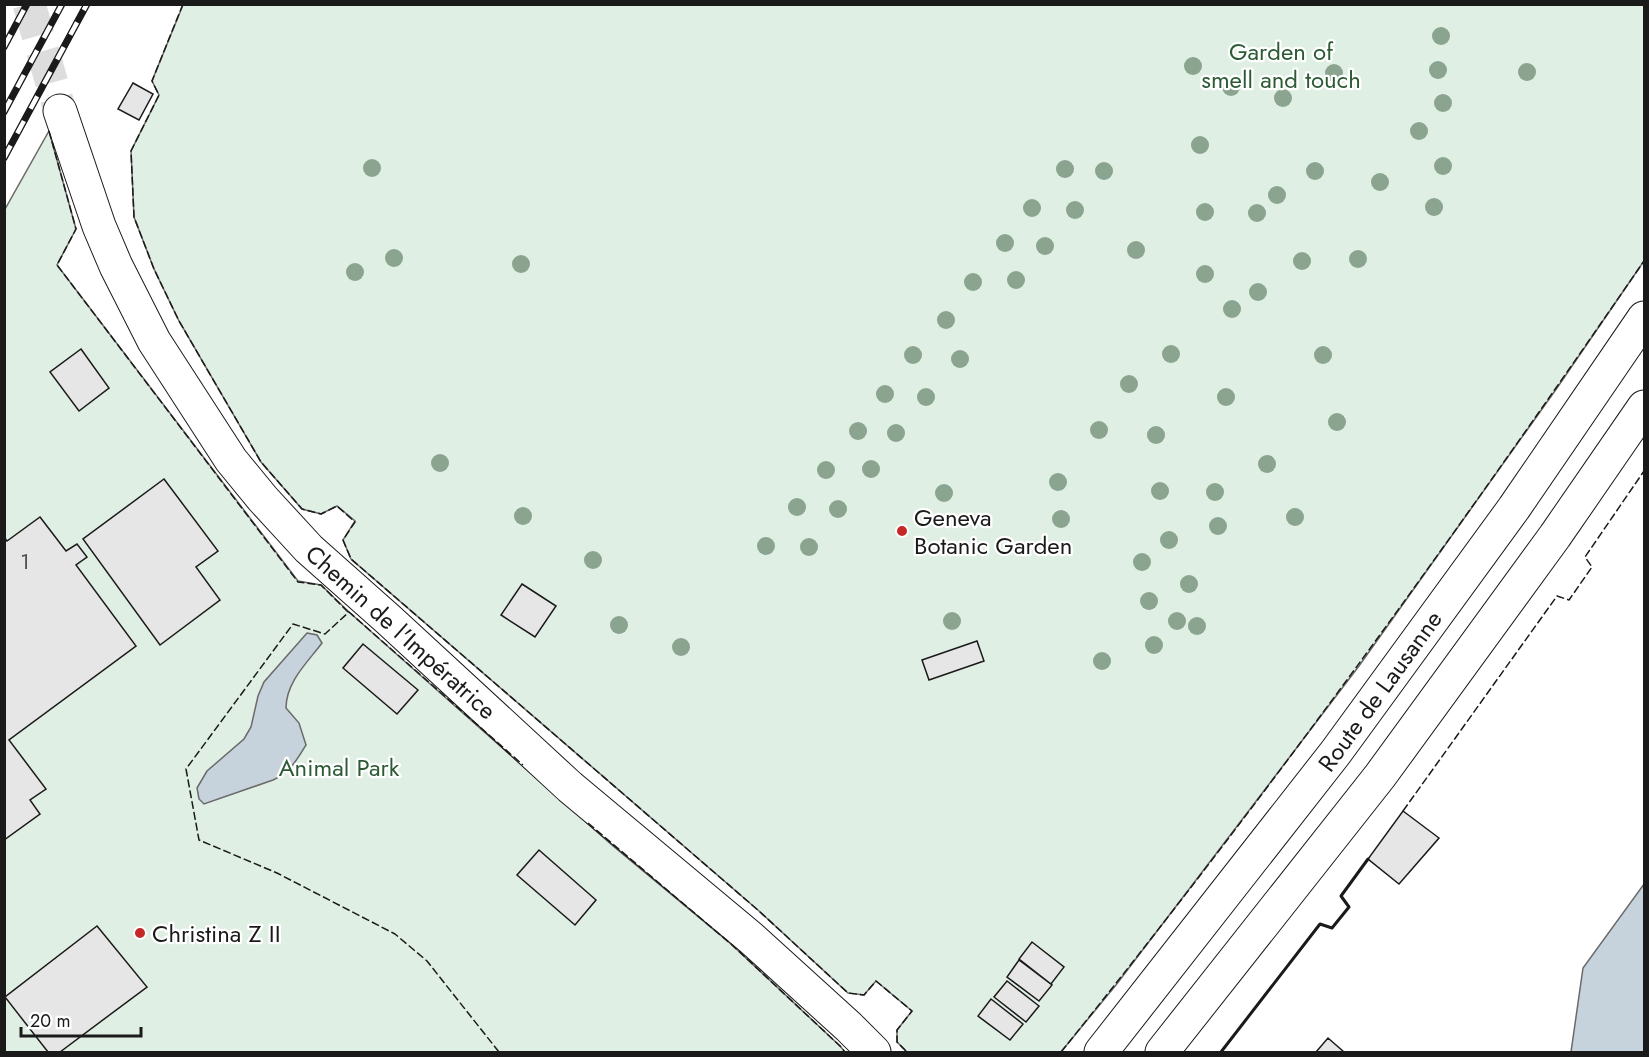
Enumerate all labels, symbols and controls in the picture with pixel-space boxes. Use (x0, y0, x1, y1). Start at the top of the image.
park label: Garden of smell and touch (1201, 34, 1361, 97)
place label: Geneva Botanic Garden (914, 500, 1072, 563)
marker: Geneva Botanic Garden (895, 524, 909, 538)
street label: Chemin de l'Impératrice (298, 537, 504, 727)
house number: 1 (20, 547, 30, 577)
street label: Route de Lausanne (1310, 603, 1450, 779)
park label: Animal Park (279, 750, 400, 785)
place label: Christina Z II (152, 916, 281, 951)
marker: Christina Z II (133, 926, 147, 940)
scale bar (21, 1000, 141, 1038)
text: 20 m (30, 1008, 70, 1034)

